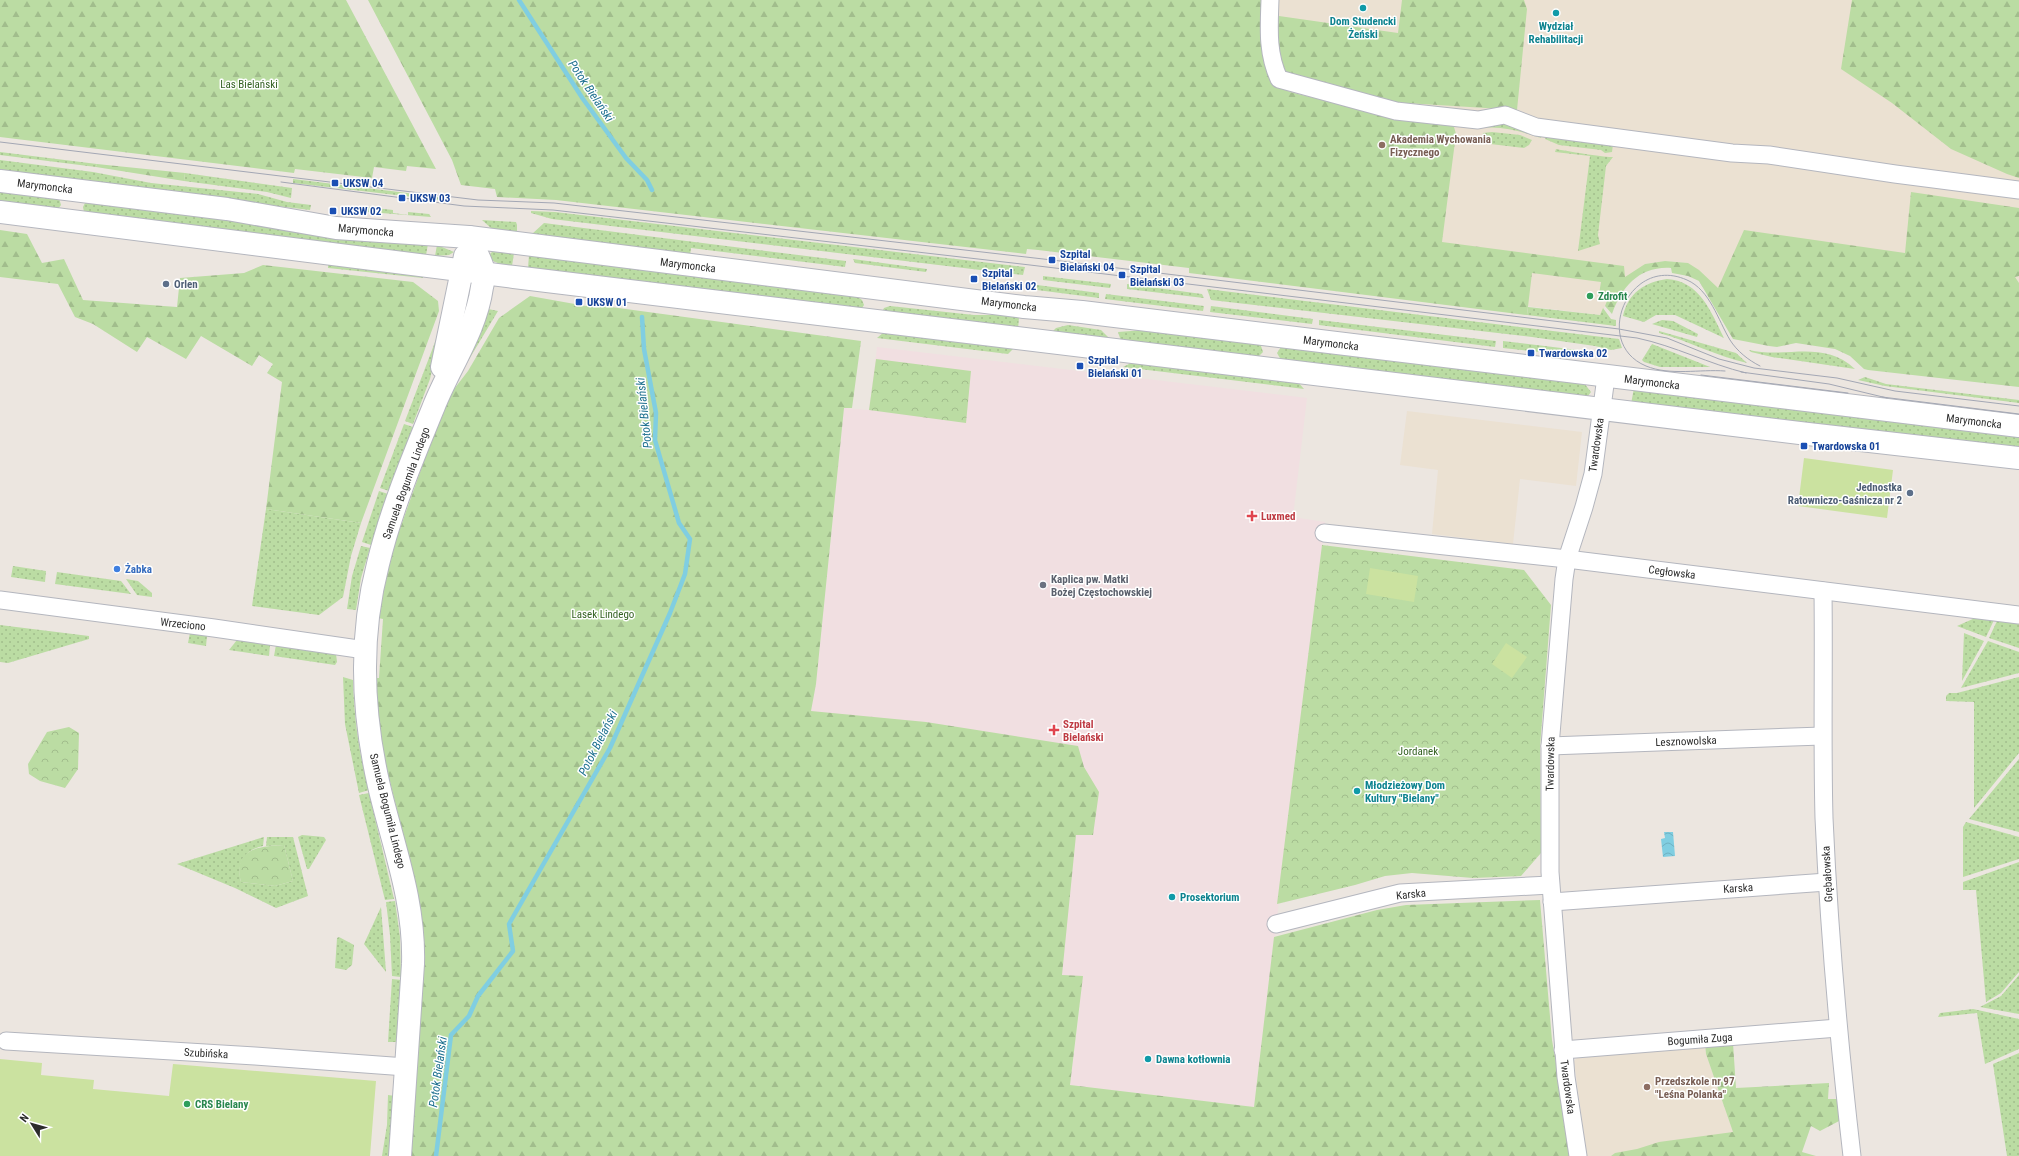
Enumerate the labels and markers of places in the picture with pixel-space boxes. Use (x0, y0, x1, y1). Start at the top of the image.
marker: Dom Studencki Żeński (1358, 3, 1368, 13)
marker: Wydział Rehabilitacji (1551, 8, 1561, 18)
place label: Dom Studencki Żeński (1330, 15, 1396, 41)
place label: Wydział Rehabilitacji (1529, 20, 1584, 46)
place label: Akademia Wychowania Fizycznego (1390, 133, 1491, 159)
marker: Akademia Wychowania Fizycznego (1377, 140, 1387, 150)
place label: UKSW 04 (343, 177, 384, 190)
marker: UKSW 04 (330, 178, 340, 188)
place label: UKSW 03 (410, 192, 451, 205)
marker: UKSW 03 (397, 193, 407, 203)
place label: UKSW 02 (341, 205, 382, 218)
marker: UKSW 02 (328, 206, 338, 216)
place label: Szpital Bielański 04 (1060, 248, 1115, 274)
marker: Szpital Bielański 04 (1047, 255, 1057, 265)
place label: Szpital Bielański 03 (1130, 263, 1185, 289)
place label: Szpital Bielański 02 (982, 267, 1037, 293)
marker: Szpital Bielański 03 (1117, 270, 1127, 280)
marker: Szpital Bielański 02 (969, 274, 979, 284)
place label: Orlen (174, 278, 198, 291)
marker: Orlen (161, 279, 171, 289)
place label: Zdrofit (1598, 290, 1628, 303)
marker: Zdrofit (1585, 291, 1595, 301)
place label: UKSW 01 (587, 296, 627, 309)
marker: UKSW 01 (574, 297, 584, 307)
place label: Twardowska 02 (1539, 347, 1608, 360)
marker: Twardowska 02 (1526, 348, 1536, 358)
place label: Szpital Bielański 01 (1088, 354, 1142, 380)
marker: Szpital Bielański 01 (1075, 361, 1085, 371)
place label: Twardowska 01 (1812, 440, 1880, 453)
marker: Twardowska 01 (1799, 441, 1809, 451)
place label: Jednostka Ratowniczo-Gaśnicza nr 2 (1788, 481, 1902, 507)
marker: Jednostka Ratowniczo-Gaśnicza nr 2 (1905, 488, 1915, 498)
marker: Luxmed (1246, 510, 1258, 522)
place label: Luxmed (1261, 510, 1295, 523)
place label: Żabka (125, 562, 152, 576)
marker: Żabka (112, 564, 122, 574)
place label: Kaplica pw. Matki Bożej Częstochowskiej (1051, 573, 1152, 599)
marker: Kaplica pw. Matki Bożej Częstochowskiej (1038, 580, 1048, 590)
place label: Szpital Bielański (1063, 718, 1104, 744)
marker: Szpital Bielański (1048, 724, 1060, 736)
place label: Młodzieżowy Dom Kultury "Bielany" (1365, 779, 1445, 805)
marker: Młodzieżowy Dom Kultury "Bielany" (1352, 786, 1362, 796)
place label: Prosektorium (1180, 891, 1239, 904)
marker: Prosektorium (1167, 892, 1177, 902)
place label: Dawna kotłownia (1156, 1053, 1231, 1066)
marker: Dawna kotłownia (1143, 1054, 1153, 1064)
place label: Przedszkole nr 97 "Leśna Polanka" (1655, 1075, 1735, 1101)
marker: Przedszkole nr 97 "Leśna Polanka" (1642, 1082, 1652, 1092)
place label: CRS Bielany (195, 1098, 248, 1111)
marker: CRS Bielany (182, 1099, 192, 1109)

